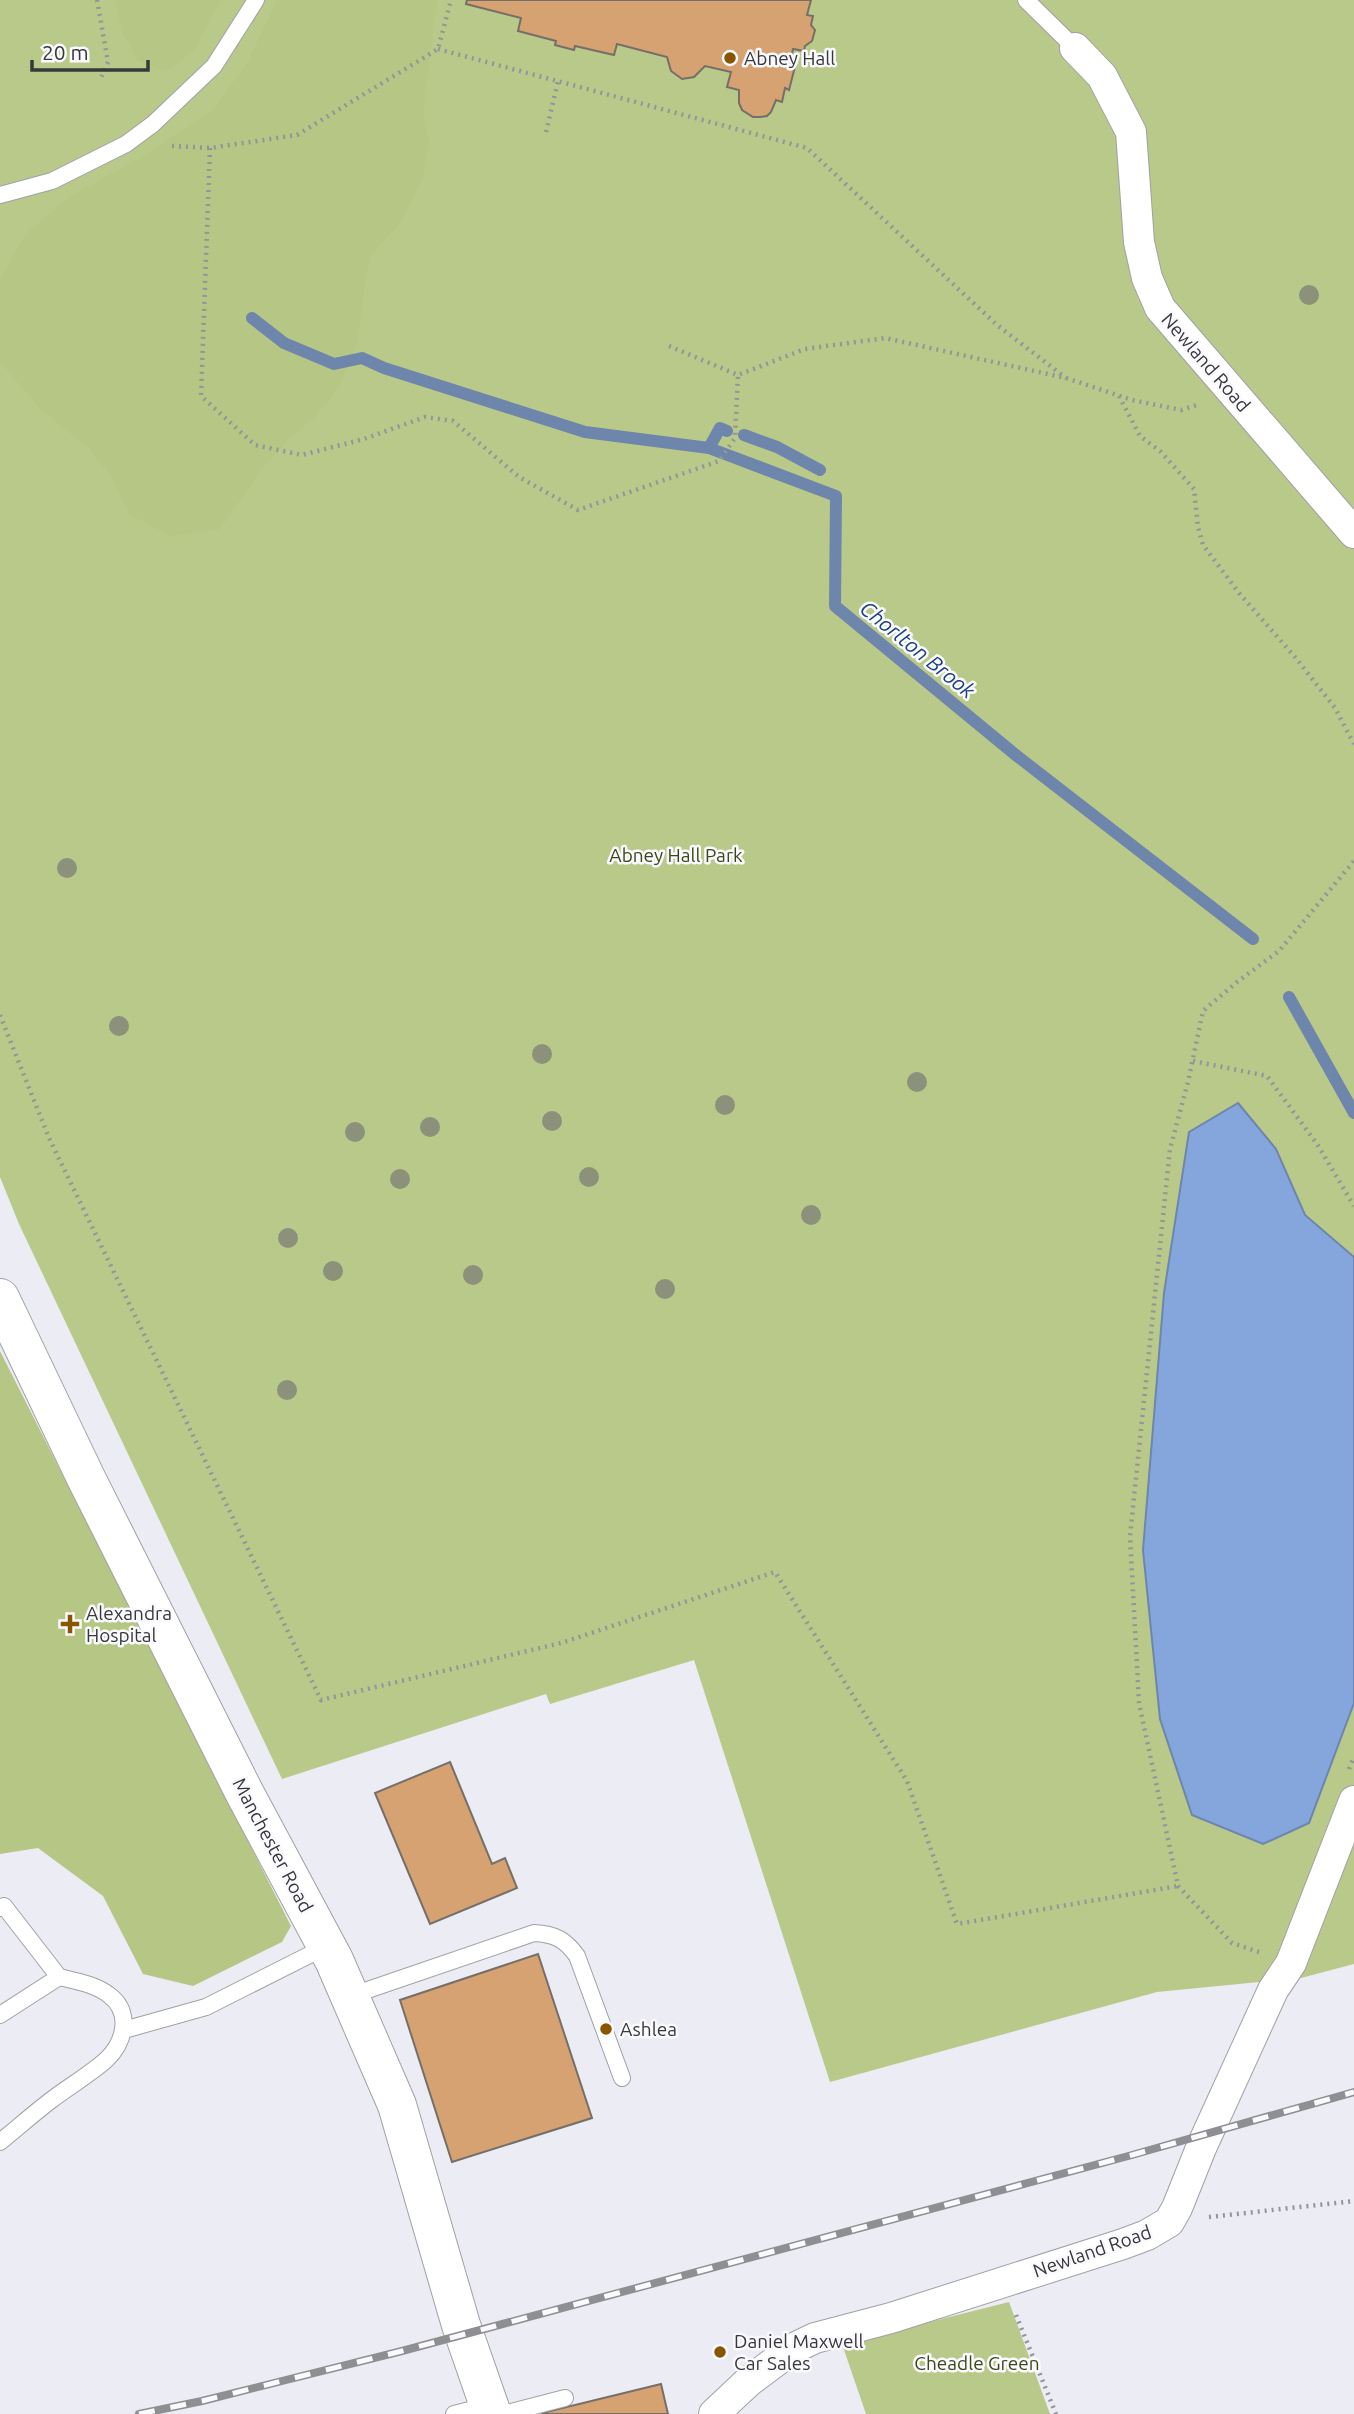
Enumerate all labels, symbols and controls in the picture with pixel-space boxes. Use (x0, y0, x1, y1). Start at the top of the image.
scale bar (32, 28, 147, 72)
text: 20 m (42, 40, 89, 64)
place label: Abney Hall (744, 47, 835, 69)
marker: Abney Hall (722, 50, 738, 66)
street label: Newland Road (1157, 308, 1255, 416)
water label: Chorlton Brook (856, 595, 980, 703)
park label: Abney Hall Park (609, 844, 743, 866)
place label: Alexandra Hospital (86, 1602, 172, 1646)
marker: Alexandra Hospital (60, 1614, 80, 1634)
street label: Manchester Road (228, 1774, 318, 1916)
place label: Ashlea (620, 2018, 677, 2040)
marker: Ashlea (598, 2021, 614, 2037)
street label: Newland Road (1030, 2220, 1154, 2282)
place label: Daniel Maxwell Car Sales (734, 2330, 864, 2374)
marker: Daniel Maxwell Car Sales (712, 2344, 728, 2360)
park label: Cheadle Green (914, 2352, 1040, 2374)

